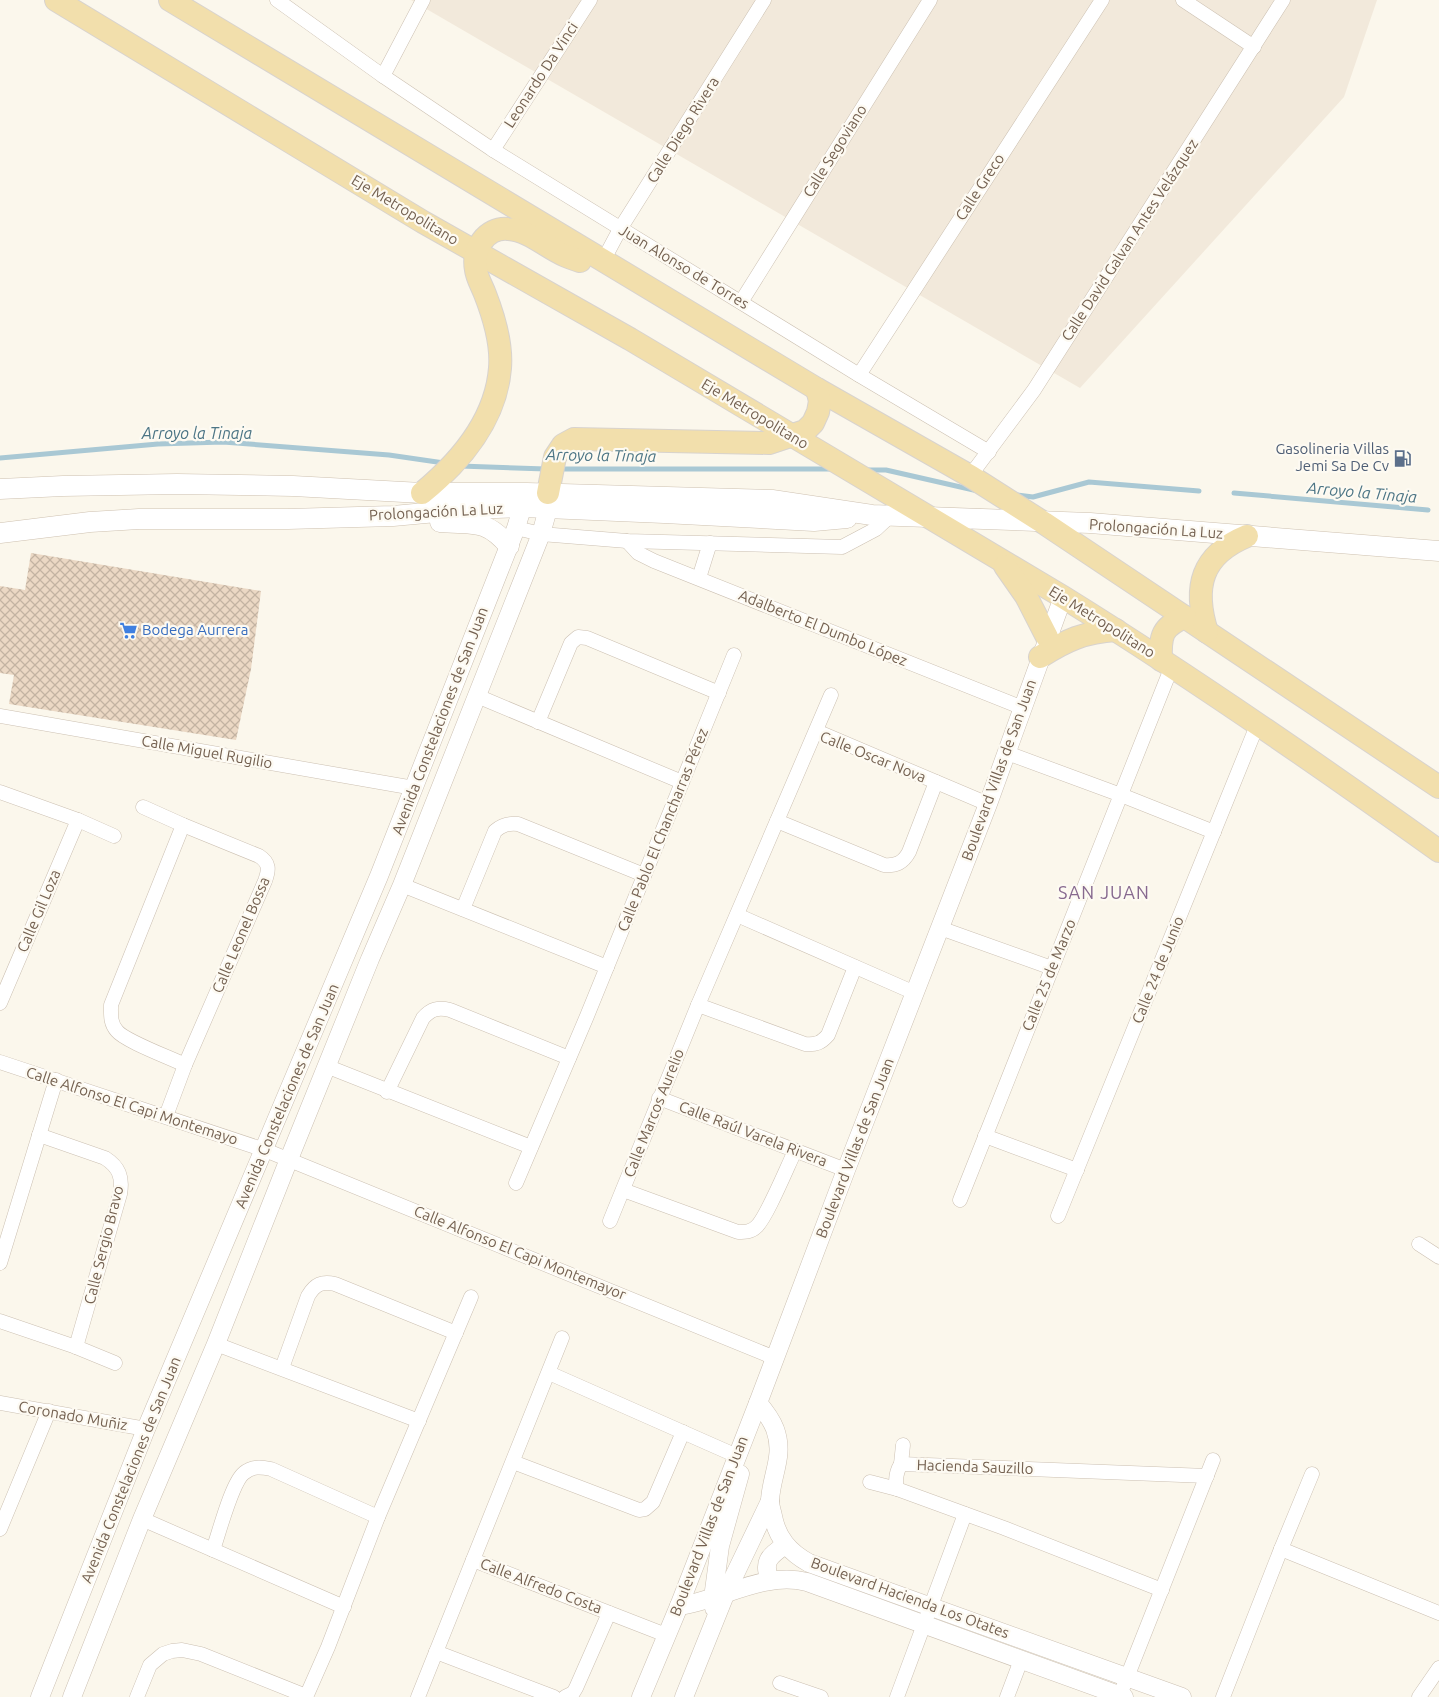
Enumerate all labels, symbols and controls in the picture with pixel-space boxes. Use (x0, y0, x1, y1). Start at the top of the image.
street label: Leonardo Da Vinci (500, 19, 581, 131)
street label: Calle Diego Rivera (643, 74, 722, 186)
street label: Calle Segoviano (799, 101, 870, 200)
street label: Calle David Galvan Antes Velázquez (1058, 136, 1201, 344)
street label: Calle Greco (952, 150, 1007, 223)
street label: Eje Metropolitano (349, 171, 462, 248)
street label: Juan Alonso de Torres (616, 221, 752, 312)
street label: Eje Metropolitano (699, 375, 812, 452)
water label: Arroyo la Tinaja (141, 424, 253, 442)
place label: Gasolineria Villas Jemi Sa De Cv (1275, 440, 1390, 474)
water label: Arroyo la Tinaja (545, 445, 657, 465)
fuel station icon: Gasolineria Villas Jemi Sa De Cv (1393, 448, 1413, 468)
water label: Arroyo la Tinaja (1305, 478, 1418, 506)
street label: Prolongación La Luz (368, 499, 504, 524)
street label: Prolongación La Luz (1088, 515, 1224, 542)
street label: Eje Metropolitano (1046, 582, 1158, 661)
street label: Adalberto El Dumbo López (736, 586, 910, 669)
street label: Avenida Constelaciones de San Juan (388, 605, 491, 837)
supermarket icon: Bodega Aurrera (118, 620, 138, 640)
place label: Bodega Aurrera (142, 621, 248, 638)
street label: Boulevard Villas de San Juan (958, 677, 1039, 863)
street label: Calle Pablo El Chancharras Pérez (614, 726, 711, 934)
street label: Calle Oscar Nova (818, 728, 929, 786)
street label: Calle Miguel Rugilio (140, 732, 274, 771)
street label: Calle Gil Loza (13, 867, 64, 955)
street label: Calle Leonel Bossa (208, 874, 273, 995)
district label: SAN JUAN (1058, 882, 1150, 902)
street label: Calle 24 de Junio (1128, 914, 1187, 1026)
street label: Calle 25 de Marzo (1018, 916, 1079, 1033)
street label: Avenida Constelaciones de San Juan (231, 981, 342, 1211)
street label: Calle Marcos Aurelio (620, 1046, 687, 1180)
street label: Boulevard Villas de San Juan (812, 1055, 897, 1240)
street label: Calle Alfonso El Capi Montemayo (24, 1063, 240, 1148)
street label: Calle Raúl Varela Rivera (677, 1097, 830, 1170)
street label: Calle Sergio Bravo (81, 1184, 126, 1306)
street label: Calle Alfonso El Capi Montemayor (412, 1202, 629, 1303)
street label: Avenida Constelaciones de San Juan (77, 1354, 184, 1585)
street label: Coronado Muñiz (17, 1398, 129, 1433)
street label: Boulevard Villas de San Juan (666, 1433, 751, 1618)
street label: Hacienda Sauzillo (916, 1456, 1034, 1477)
street label: Boulevard Hacienda Los Otates (809, 1554, 1012, 1641)
street label: Calle Alfredo Costa (478, 1555, 604, 1617)

